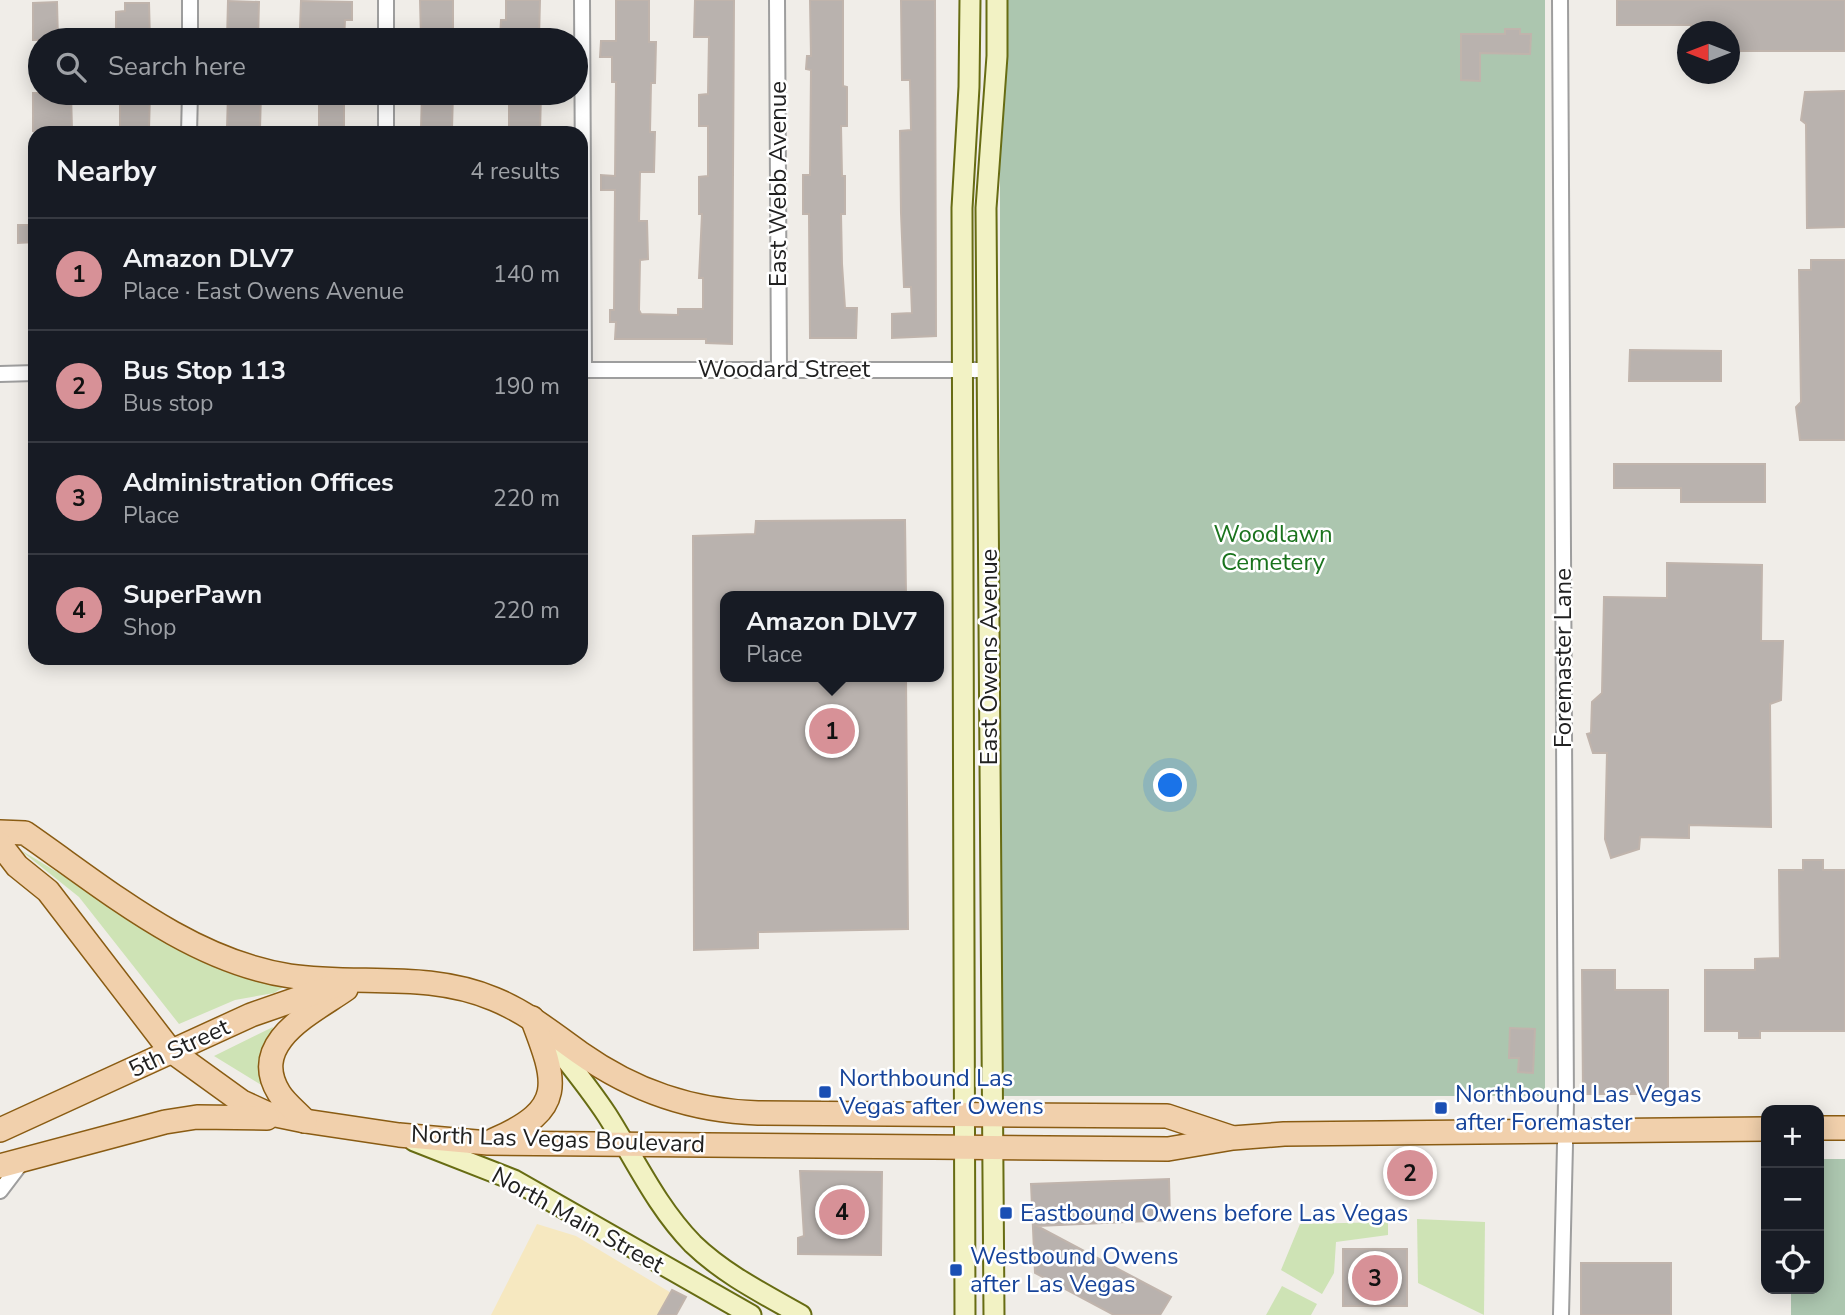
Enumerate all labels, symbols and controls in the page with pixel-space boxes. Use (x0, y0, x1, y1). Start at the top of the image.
north arrow (1677, 21, 1740, 84)
search box (28, 28, 588, 105)
icon: search (52, 48, 90, 86)
text: Search here (108, 49, 246, 84)
street label: East Webb Avenue (762, 81, 794, 287)
text: Nearby (56, 151, 156, 192)
text: 4 results (470, 156, 560, 187)
text: Amazon DLV7 (123, 241, 295, 276)
text: 1 (72, 259, 86, 290)
text: 140 m (493, 259, 560, 290)
text: Place · East Owens Avenue (123, 276, 404, 307)
text: Bus Stop 113 (123, 353, 286, 388)
street label: Woodard Street (698, 353, 871, 385)
text: 2 (72, 371, 86, 402)
text: 190 m (493, 371, 560, 402)
text: Bus stop (123, 388, 214, 419)
text: Administration Offices (123, 465, 394, 500)
text: 3 (72, 483, 86, 514)
text: 220 m (493, 483, 560, 514)
text: Place (123, 500, 179, 531)
park label: Woodlawn Cemetery (1213, 518, 1333, 578)
street label: East Owens Avenue (973, 549, 1005, 765)
street label: Foremaster Lane (1547, 568, 1579, 748)
text: SuperPawn (123, 577, 262, 612)
popup (720, 591, 944, 682)
text: 4 (72, 595, 86, 626)
text: 220 m (493, 595, 560, 626)
text: Amazon DLV7 (746, 604, 918, 639)
text: Shop (123, 612, 176, 643)
text: Place (746, 639, 802, 670)
pin: 1 (809, 705, 855, 757)
your location (1153, 768, 1187, 802)
street label: 5th Street (123, 1010, 235, 1085)
place label: Northbound Las Vegas after Owens (838, 1062, 1044, 1122)
place label: Northbound Las Vegas after Foremaster (1455, 1078, 1702, 1138)
marker: Northbound Las Vegas after Owens (817, 1084, 833, 1100)
marker: Northbound Las Vegas after Foremaster (1433, 1100, 1449, 1116)
map controls (1761, 1105, 1824, 1294)
button: + (1761, 1105, 1824, 1168)
street label: North Las Vegas Boulevard (410, 1118, 706, 1160)
pin: 2 (1387, 1147, 1433, 1199)
street label: North Main Street (486, 1159, 671, 1281)
button: − (1761, 1168, 1824, 1231)
pin: 4 (819, 1186, 865, 1238)
place label: Eastbound Owens before Las Vegas (1020, 1197, 1408, 1229)
marker: Eastbound Owens before Las Vegas (998, 1205, 1014, 1221)
button: locate (1761, 1231, 1824, 1294)
place label: Westbound Owens after Las Vegas (970, 1240, 1179, 1300)
pin: 3 (1352, 1252, 1398, 1304)
marker: Westbound Owens after Las Vegas (948, 1262, 964, 1278)

